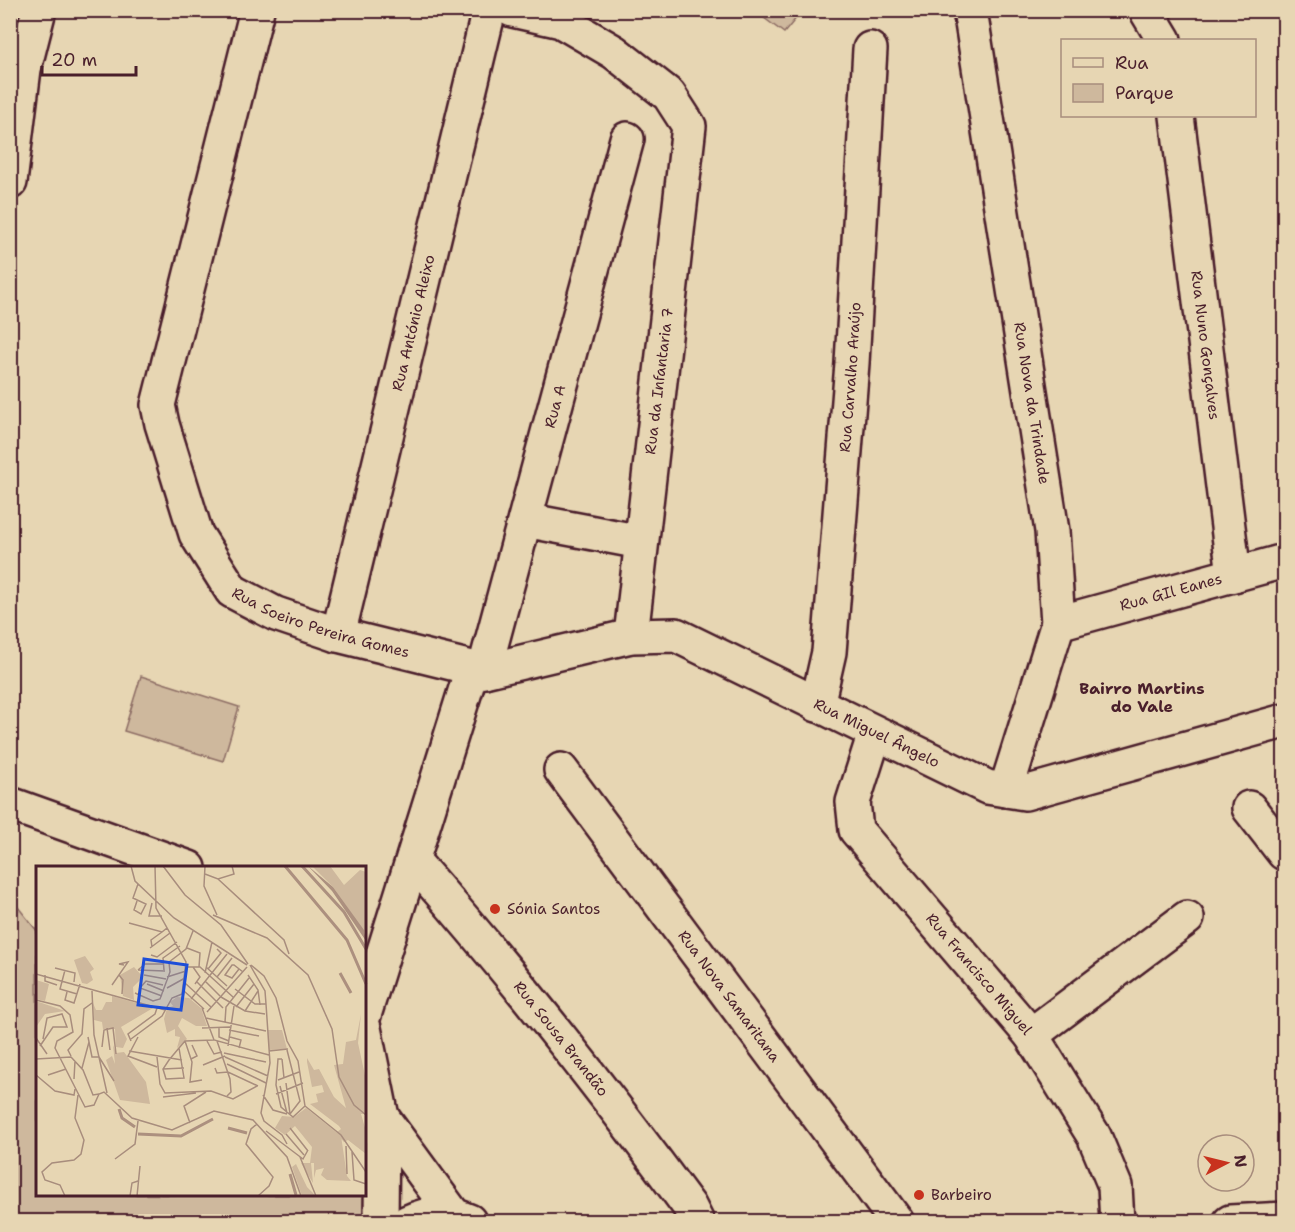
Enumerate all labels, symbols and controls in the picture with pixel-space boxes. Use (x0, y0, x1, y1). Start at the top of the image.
scale bar (42, 39, 136, 77)
legend (1061, 39, 1256, 117)
text: 20 m (51, 48, 97, 72)
text: Rua (1115, 51, 1148, 75)
text: Parque (1115, 81, 1174, 105)
street label: Rua António Aleixo (387, 253, 440, 393)
street label: Rua Nuno Gonçalves (1186, 270, 1225, 421)
street label: Rua Carvalho Araújo (835, 301, 865, 453)
street label: Rua da Infantaria 7 (640, 306, 678, 456)
street label: Rua Nova da Trindade (1009, 321, 1054, 486)
street label: Rua A (540, 382, 571, 430)
street label: Rua GIl Eanes (1117, 568, 1224, 616)
street label: Rua Soeiro Pereira Gomes (228, 583, 412, 662)
district label: Bairro Martins do Vale (1079, 678, 1205, 717)
street label: Rua Miguel Ângelo (810, 694, 943, 772)
inset map (36, 866, 366, 1196)
place label: Sónia Santos (507, 899, 601, 919)
marker: Sónia Santos (488, 902, 502, 916)
street label: Rua Francisco Miguel (921, 909, 1037, 1040)
street label: Rua Nova Samaritana (674, 926, 785, 1067)
street label: Rua Sousa Brandão (509, 977, 613, 1101)
north arrow (1196, 1133, 1256, 1193)
text: N (1229, 1154, 1252, 1169)
place label: Barbeiro (931, 1185, 992, 1205)
marker: Barbeiro (912, 1188, 926, 1202)

